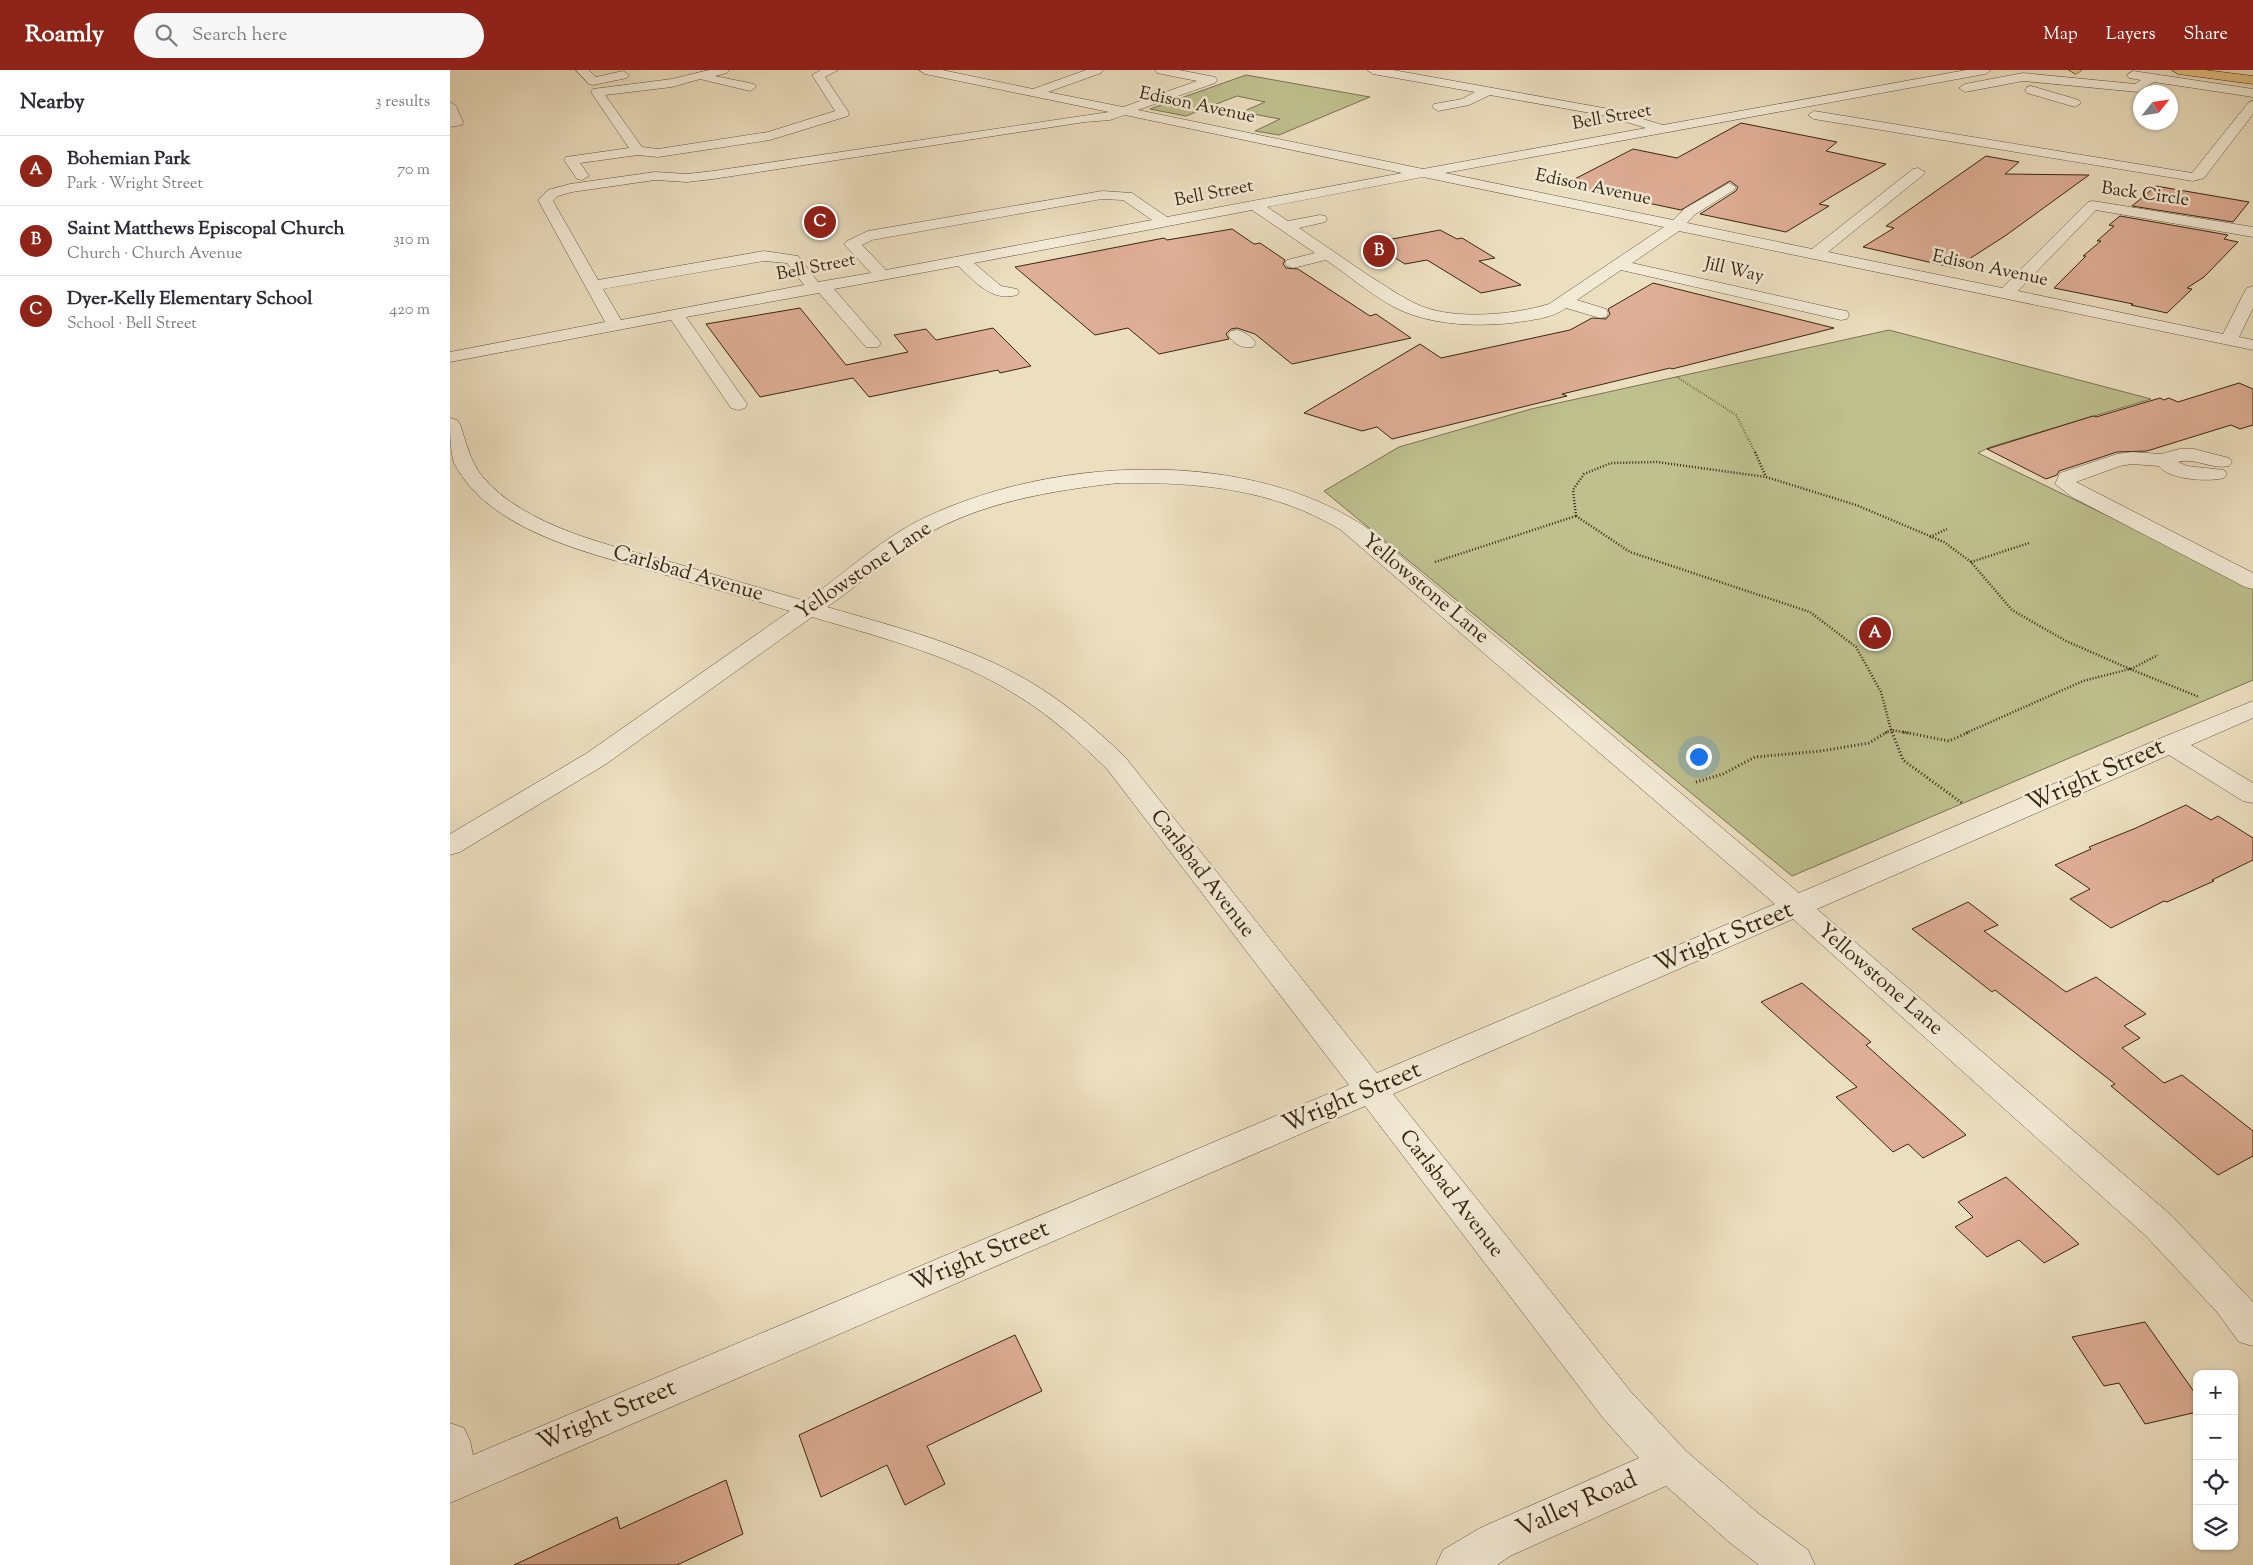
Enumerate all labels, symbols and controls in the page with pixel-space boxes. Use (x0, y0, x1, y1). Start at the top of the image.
search box (134, 13, 484, 58)
text: Roamly (25, 18, 104, 52)
icon: search (152, 21, 180, 49)
text: Search here (192, 22, 287, 49)
text: Map (2043, 22, 2078, 48)
text: Layers (2106, 22, 2156, 48)
text: Share (2184, 22, 2228, 48)
street label: Edison Avenue (1137, 81, 1257, 131)
north arrow (2133, 85, 2178, 130)
text: Nearby (20, 88, 85, 118)
text: 3 results (375, 91, 430, 114)
street label: Bell Street (1570, 98, 1654, 138)
text: Bohemian Park (67, 146, 191, 173)
text: A (30, 159, 43, 182)
text: 70 m (397, 159, 430, 182)
street label: Edison Avenue (1533, 163, 1653, 213)
text: Park · Wright Street (67, 173, 203, 196)
street label: Bell Street (1172, 174, 1256, 214)
street label: Back Circle (2099, 176, 2191, 214)
pin: C (804, 203, 836, 241)
text: Saint Matthews Episcopal Church (67, 216, 345, 243)
text: B (31, 229, 41, 252)
text: 310 m (393, 229, 430, 252)
pin: B (1363, 232, 1395, 270)
text: Church · Church Avenue (67, 243, 243, 266)
street label: Edison Avenue (1930, 244, 2050, 294)
street label: Bell Street (774, 248, 858, 288)
street label: Jill Way (1701, 251, 1766, 290)
text: Dyer-Kelly Elementary School (67, 286, 312, 313)
text: C (30, 299, 42, 322)
text: 420 m (389, 299, 430, 322)
text: School · Bell Street (67, 313, 197, 336)
street label: Yellowstone Lane (790, 514, 938, 628)
street label: Yellowstone Lane (1355, 527, 1495, 651)
street label: Carlsbad Avenue (609, 538, 767, 610)
pin: A (1859, 614, 1891, 652)
street label: Wright Street (2021, 729, 2171, 822)
your location (1686, 744, 1712, 770)
street label: Carlsbad Avenue (1142, 804, 1262, 944)
street label: Wright Street (1649, 892, 1799, 983)
street label: Yellowstone Lane (1810, 917, 1950, 1043)
street label: Wright Street (1277, 1052, 1427, 1143)
street label: Carlsbad Avenue (1391, 1124, 1511, 1264)
street label: Wright Street (905, 1211, 1055, 1302)
street label: Wright Street (532, 1370, 682, 1461)
map controls (2193, 1370, 2238, 1550)
button: + (2193, 1370, 2238, 1415)
button: − (2193, 1415, 2238, 1460)
button: locate (2193, 1460, 2238, 1505)
street label: Valley Road (1511, 1462, 1643, 1548)
button: layers (2193, 1505, 2238, 1550)

